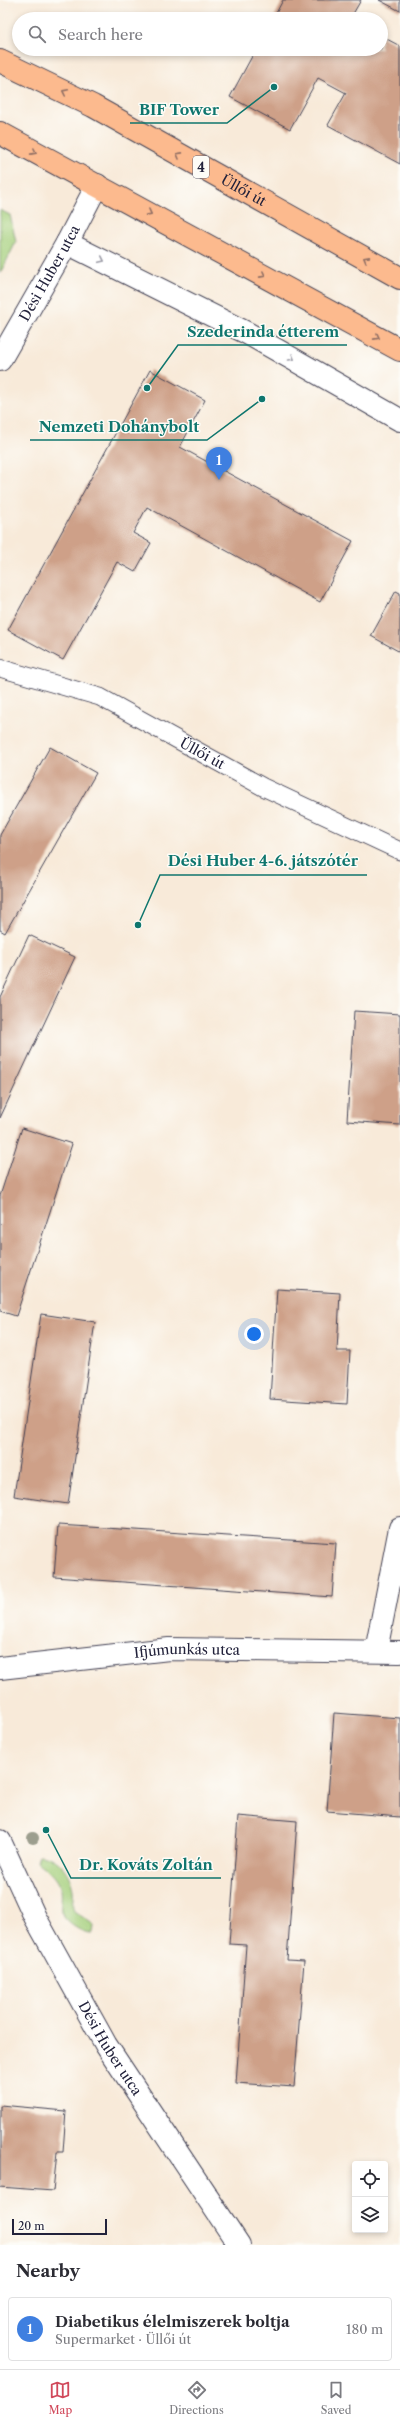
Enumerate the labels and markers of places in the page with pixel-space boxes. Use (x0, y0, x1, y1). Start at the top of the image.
callout: BIF Tower (130, 96, 227, 123)
callout: Szederinda étterem (178, 318, 347, 345)
callout: Nemzeti Dohánybolt (30, 413, 207, 440)
pin: 1 (206, 447, 232, 480)
callout: Dési Huber 4-6. játszótér (160, 848, 367, 875)
callout: Dr. Kováts Zoltán (71, 1851, 221, 1878)

